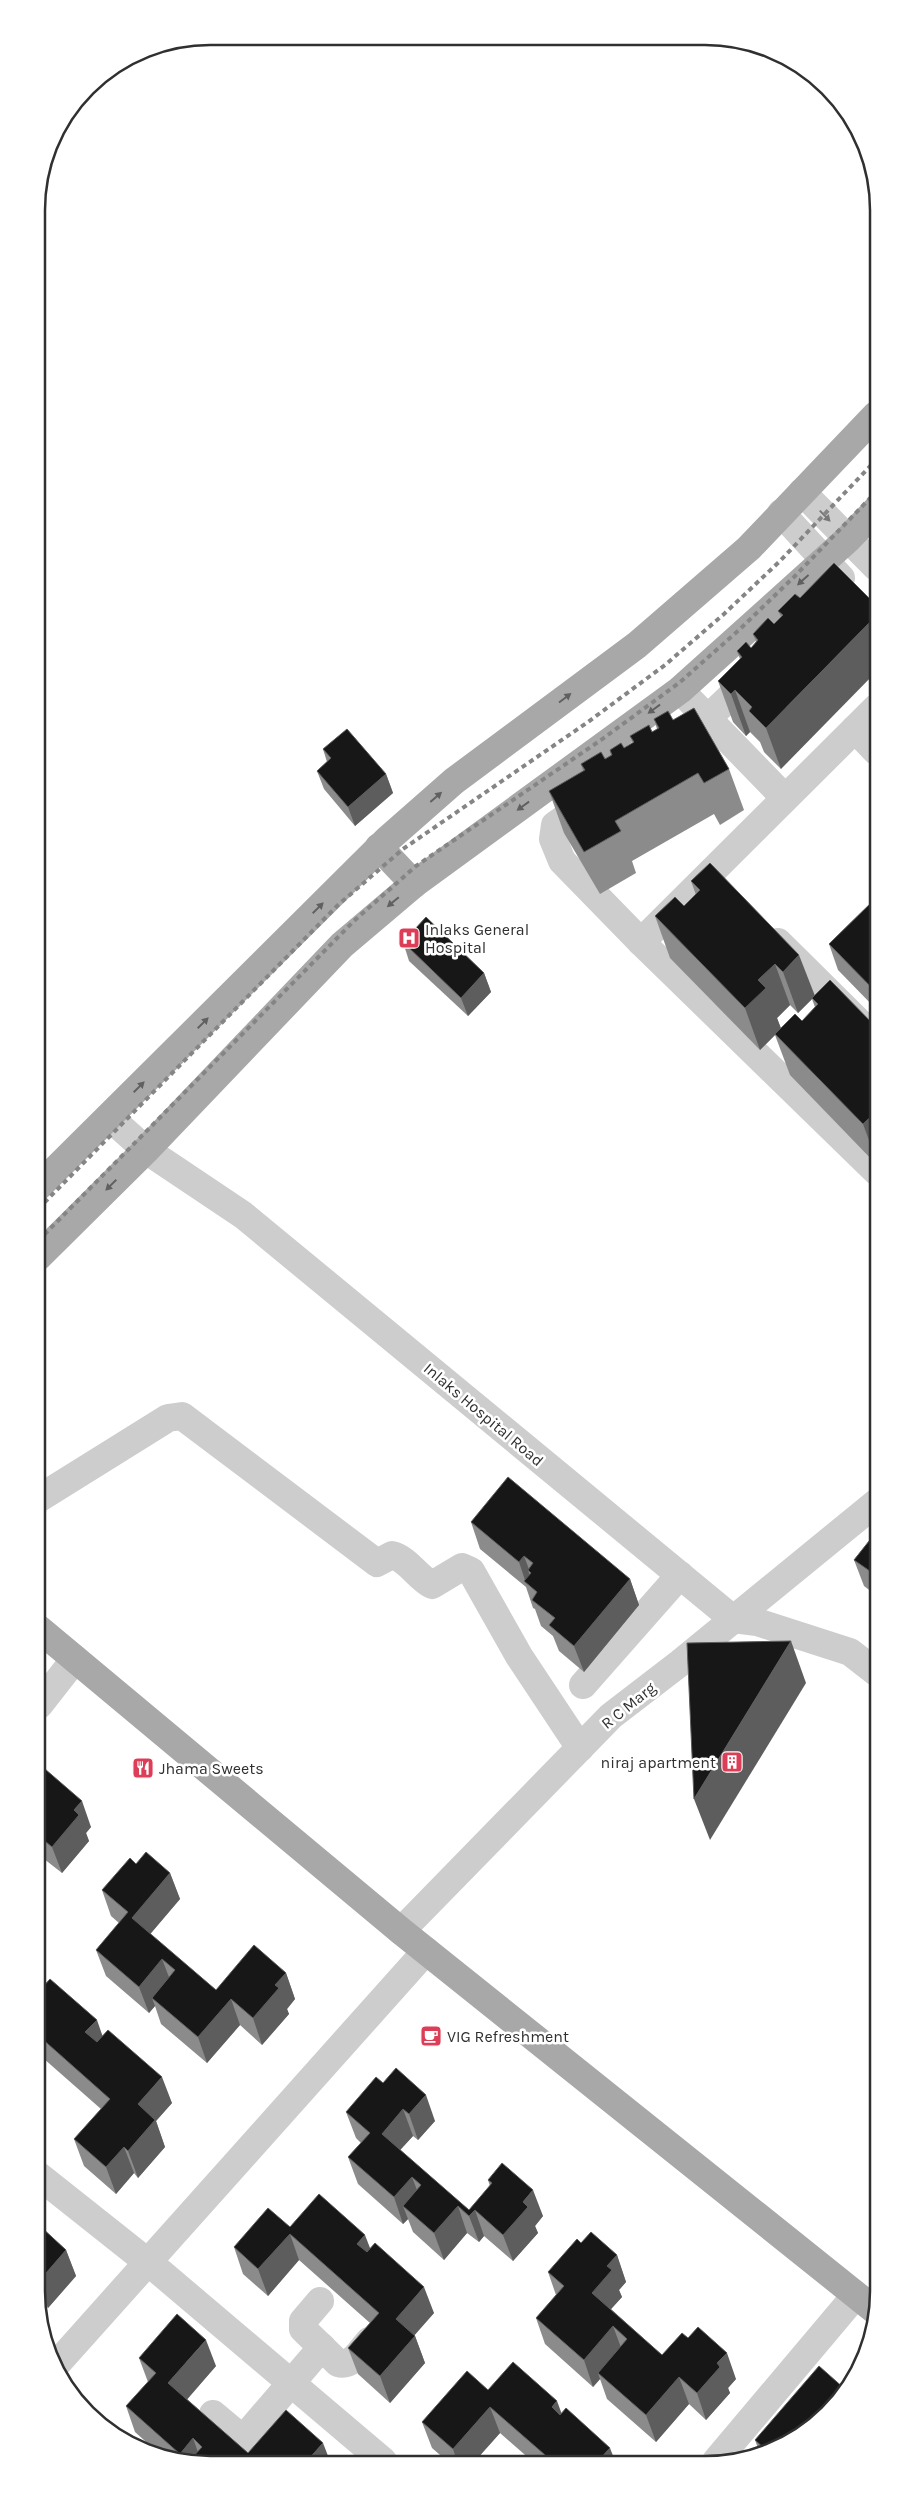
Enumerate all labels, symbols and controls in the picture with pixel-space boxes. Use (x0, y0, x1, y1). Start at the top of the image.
one-way arrow (819, 509, 831, 521)
one-way arrow (797, 574, 809, 586)
one-way arrow (559, 694, 572, 704)
one-way arrow (647, 704, 661, 714)
one-way arrow (430, 791, 442, 803)
one-way arrow (516, 801, 530, 811)
one-way arrow (387, 896, 399, 908)
one-way arrow (312, 902, 324, 914)
place label: Inlaks General Hospital (425, 920, 529, 957)
hospital icon: Inlaks General Hospital (397, 926, 421, 950)
one-way arrow (197, 1017, 209, 1029)
one-way arrow (133, 1082, 145, 1094)
one-way arrow (105, 1179, 117, 1191)
street label: Inlaks Hospital Road (420, 1359, 547, 1470)
street label: R C Marg (597, 1678, 659, 1733)
building icon: niraj apartment (720, 1750, 744, 1774)
place label: niraj apartment (601, 1753, 716, 1772)
restaurant icon: Jhama Sweets (131, 1756, 155, 1780)
place label: Jhama Sweets (159, 1759, 264, 1778)
cafe icon: VIG Refreshment (419, 2024, 443, 2048)
place label: VIG Refreshment (447, 2027, 569, 2046)

